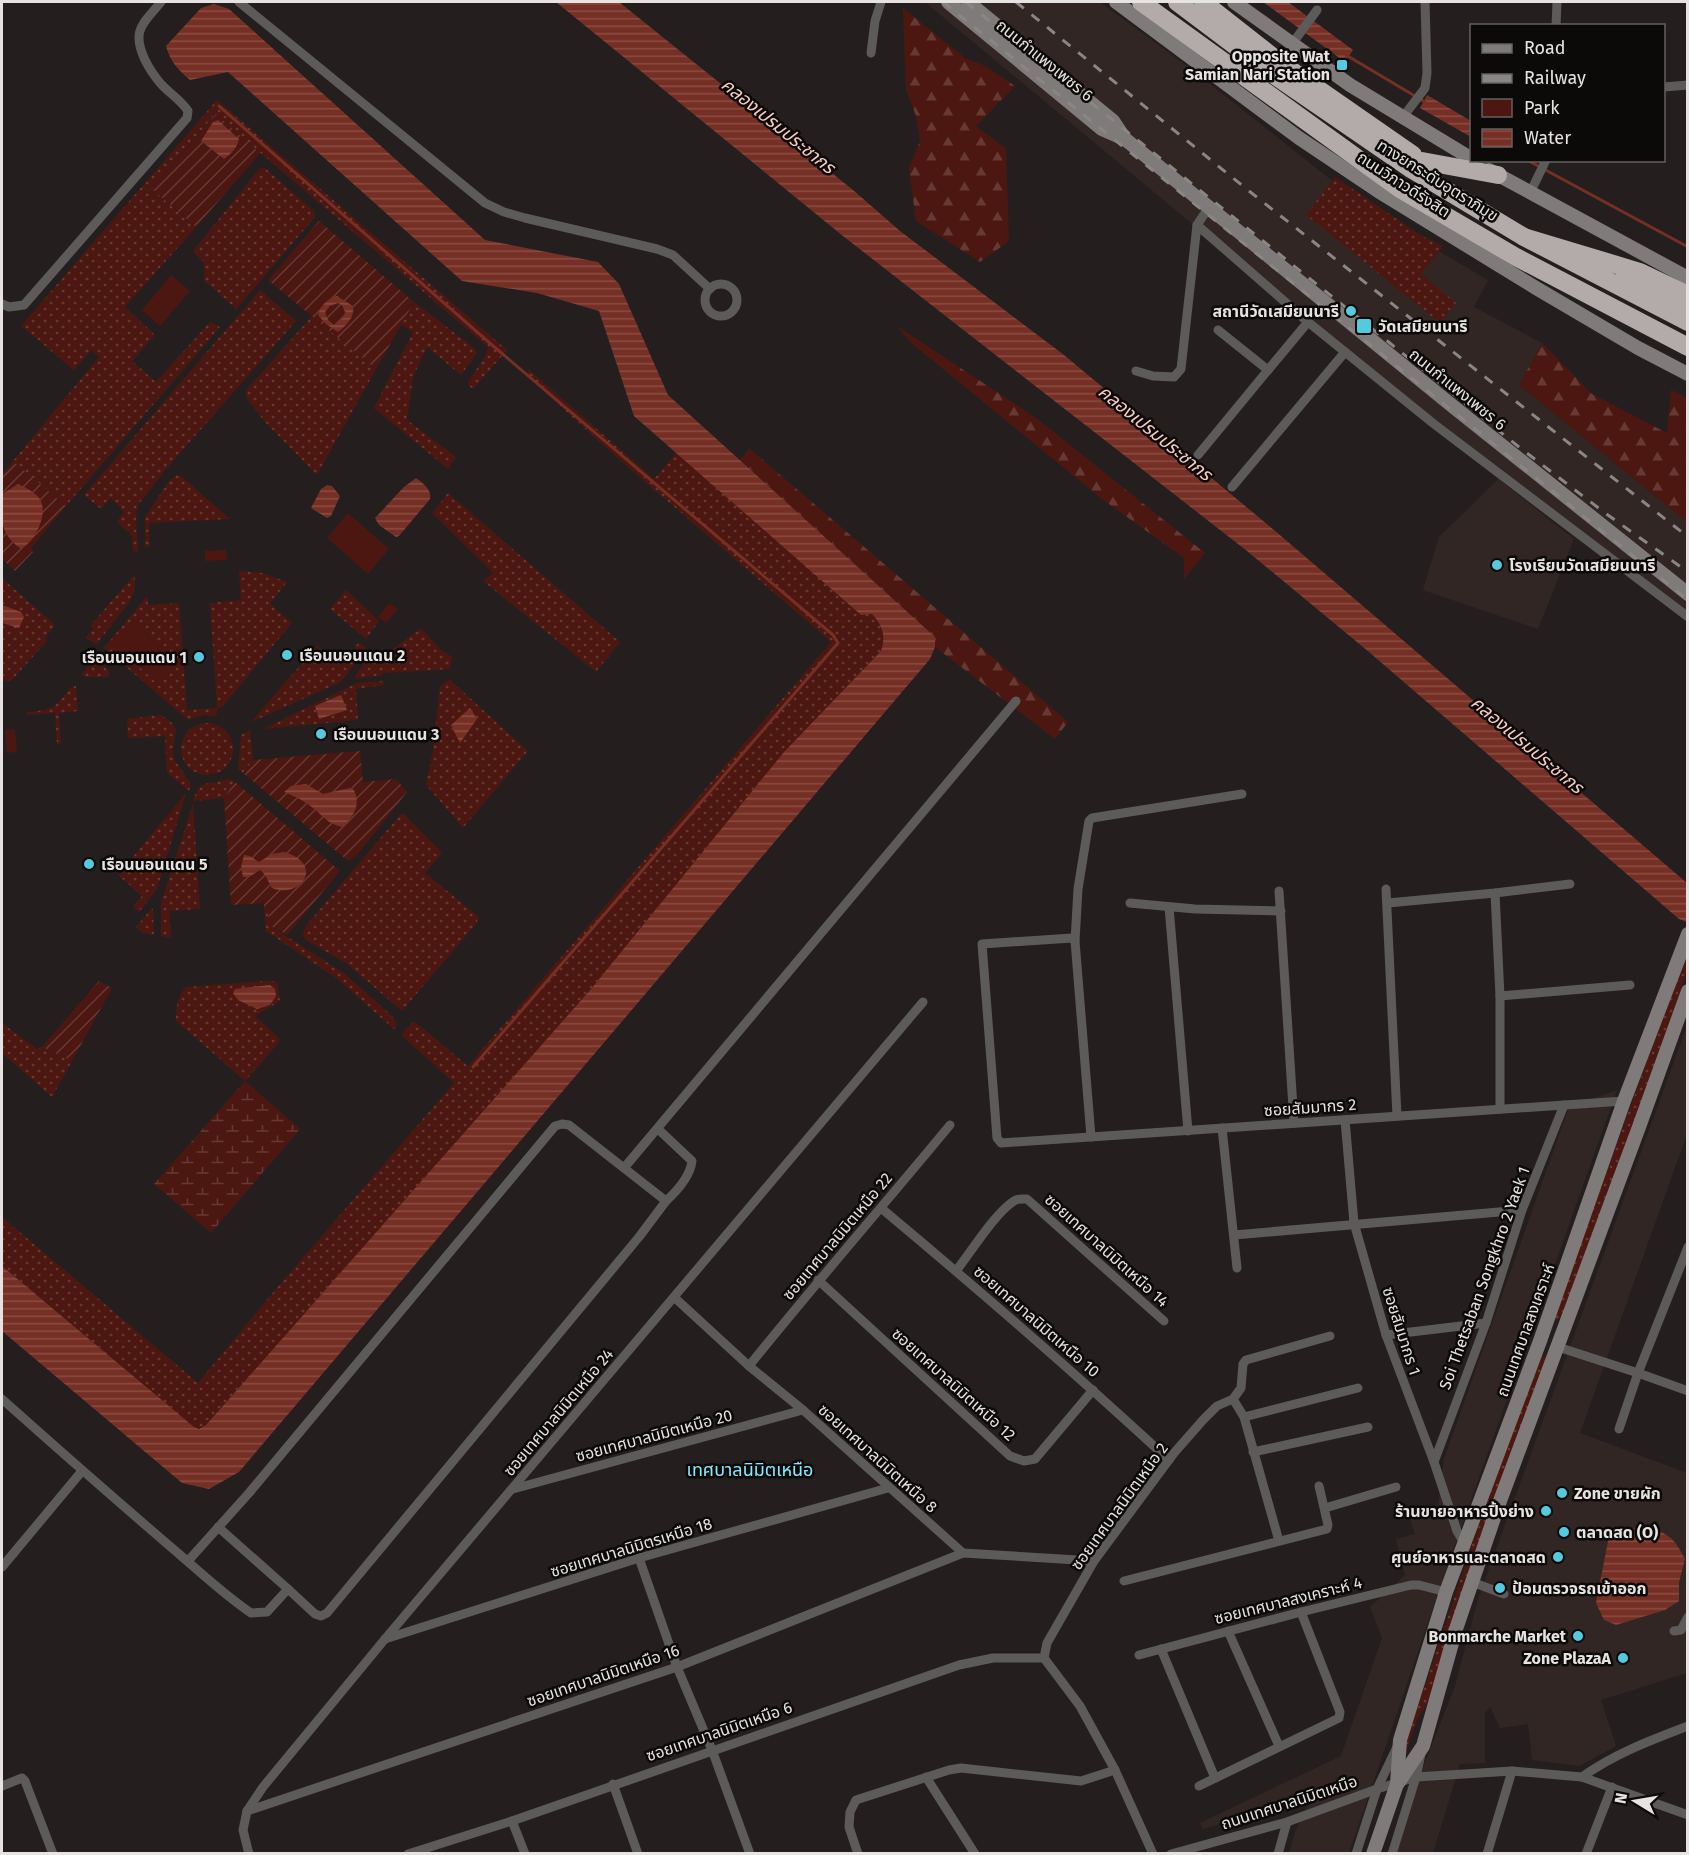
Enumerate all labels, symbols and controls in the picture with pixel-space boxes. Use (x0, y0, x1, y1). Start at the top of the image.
street label: ถนนกำแพงเพชร 6 (993, 16, 1097, 105)
legend (1470, 24, 1665, 162)
text: Road (1524, 37, 1566, 59)
place label: Opposite Wat Samian Nari Station (1185, 47, 1331, 84)
marker: Opposite Wat Samian Nari Station (1335, 58, 1349, 72)
text: Railway (1524, 67, 1586, 89)
water label: คลองเปรมประชากร (717, 73, 840, 179)
text: Park (1524, 97, 1560, 119)
text: Water (1524, 127, 1571, 149)
street label: ทางยกระดับอุตราภิมุข (1374, 136, 1502, 225)
street label: ถนนวิภาวดีรังสิต (1354, 147, 1454, 221)
place label: สถานีวัดเสมียนนารี (1212, 302, 1339, 321)
marker: สถานีวัดเสมียนนารี (1344, 304, 1358, 318)
marker: วัดเสมียนนารี (1355, 317, 1373, 335)
place label: วัดเสมียนนารี (1378, 317, 1468, 336)
street label: ถนนกำแพงเพชร 6 (1406, 345, 1510, 434)
water label: คลองเปรมประชากร (1094, 380, 1217, 486)
place label: โรงเรียนวัดเสมียนนารี (1509, 556, 1656, 575)
marker: โรงเรียนวัดเสมียนนารี (1490, 558, 1504, 572)
place label: เรือนนอนแดน 2 (299, 646, 405, 665)
place label: เรือนนอนแดน 1 (82, 648, 187, 667)
marker: เรือนนอนแดน 2 (280, 648, 294, 662)
marker: เรือนนอนแดน 1 (192, 650, 206, 664)
water label: คลองเปรมประชากร (1466, 692, 1589, 799)
place label: เรือนนอนแดน 3 (333, 725, 439, 744)
marker: เรือนนอนแดน 3 (314, 727, 328, 741)
place label: เรือนนอนแดน 5 (101, 855, 208, 874)
marker: เรือนนอนแดน 5 (82, 857, 96, 871)
street label: ซอยสัมมากร 2 (1263, 1095, 1357, 1120)
street label: Soi Thetsaban Songkhro 2 Yaek 1 (1435, 1164, 1534, 1392)
street label: ซอยเทศบาลนิมิตเหนือ 22 (779, 1169, 896, 1304)
street label: ซอยเทศบาลนิมิตเหนือ 14 (1041, 1190, 1173, 1311)
street label: ถนนเทศบาลสงเคราะห์ (1493, 1261, 1559, 1399)
street label: ซอยเทศบาลนิมิตเหนือ 10 (970, 1262, 1103, 1381)
street label: ซอยสัมมากร 1 (1378, 1285, 1425, 1378)
street label: ซอยเทศบาลนิมิตเหนือ 12 (888, 1324, 1019, 1445)
street label: ซอยเทศบาลนิมิตเหนือ 24 (500, 1344, 618, 1480)
street label: ซอยเทศบาลนิมิตเหนือ 8 (814, 1400, 941, 1517)
street label: ซอยเทศบาลนิมิตเหนือ 20 (574, 1405, 735, 1466)
street label: ซอยเทศบาลนิมิตเหนือ 2 (1067, 1439, 1172, 1574)
district label: เทศบาลนิมิตเหนือ (687, 1459, 813, 1481)
place label: Zone ขายผัก (1574, 1484, 1661, 1503)
marker: Zone ขายผัก (1555, 1486, 1569, 1500)
place label: ร้านขายอาหารปิ้งย่าง (1395, 1501, 1534, 1521)
marker: ร้านขายอาหารปิ้งย่าง (1539, 1504, 1553, 1518)
street label: ซอยเทศบาลนิมิตรเหนือ 18 (548, 1514, 714, 1581)
place label: ตลาดสด (O) (1576, 1523, 1658, 1542)
marker: ตลาดสด (O) (1557, 1525, 1571, 1539)
place label: ศูนย์อาหารและตลาดสด (1391, 1548, 1546, 1568)
marker: ศูนย์อาหารและตลาดสด (1551, 1550, 1565, 1564)
street label: ซอยเทศบาลสงเคราะห์ 4 (1212, 1573, 1364, 1628)
place label: ป้อมตรวจรถเข้าออก (1512, 1579, 1647, 1598)
marker: ป้อมตรวจรถเข้าออก (1493, 1581, 1507, 1595)
place label: Bonmarche Market (1428, 1627, 1567, 1646)
marker: Bonmarche Market (1571, 1629, 1585, 1643)
street label: ซอยเทศบาลนิมิตเหนือ 16 (524, 1640, 682, 1711)
place label: Zone PlazaA (1523, 1649, 1612, 1668)
marker: Zone PlazaA (1616, 1651, 1630, 1665)
street label: ซอยเทศบาลนิมิตเหนือ 6 (644, 1698, 795, 1765)
north arrow (1605, 1771, 1665, 1831)
street label: ถนนเทศบาลนิมิตเหนือ (1219, 1772, 1360, 1833)
text: N (1610, 1791, 1631, 1805)

